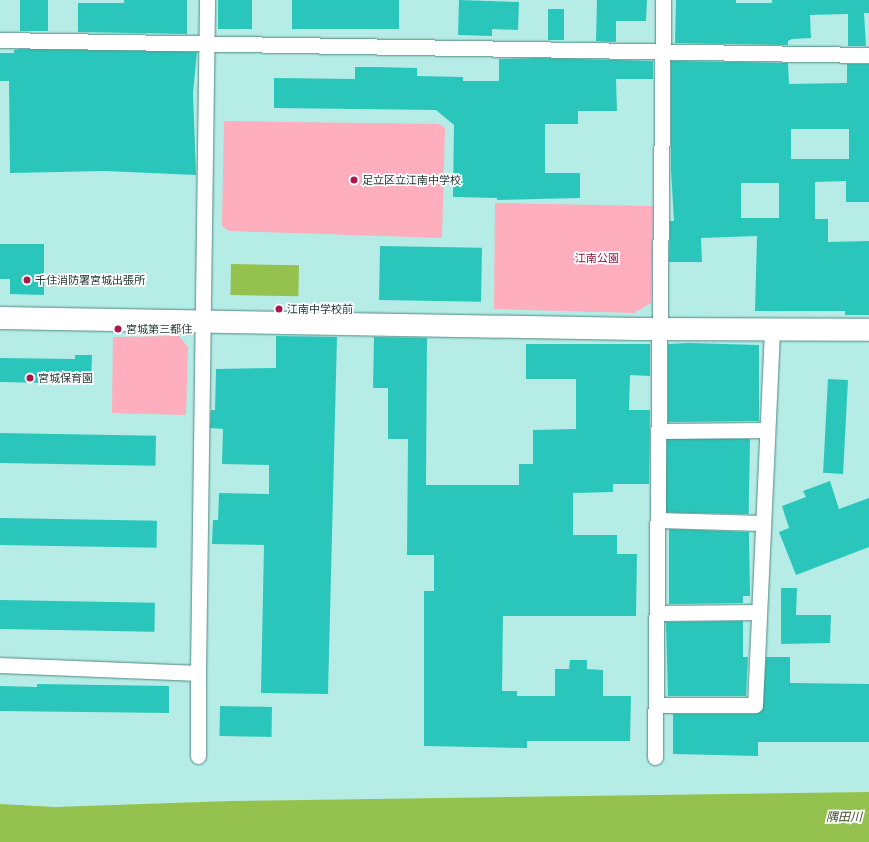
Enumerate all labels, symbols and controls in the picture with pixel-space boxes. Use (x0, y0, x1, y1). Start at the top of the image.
place label: 足立区立江南中学校 (362, 173, 461, 187)
marker: 足立区立江南中学校 (349, 175, 359, 185)
park label: 江南公園 (575, 251, 619, 265)
place label: 千住消防署宮城出張所 (35, 273, 145, 287)
marker: 千住消防署宮城出張所 (22, 275, 32, 285)
place label: 江南中学校前 (287, 302, 353, 316)
marker: 江南中学校前 (274, 304, 284, 314)
place label: 宮城第三都住 (126, 322, 192, 336)
marker: 宮城第三都住 (113, 324, 123, 334)
place label: 宮城保育園 (38, 371, 93, 385)
marker: 宮城保育園 (25, 373, 35, 383)
water label: 隅田川 (826, 810, 862, 824)

